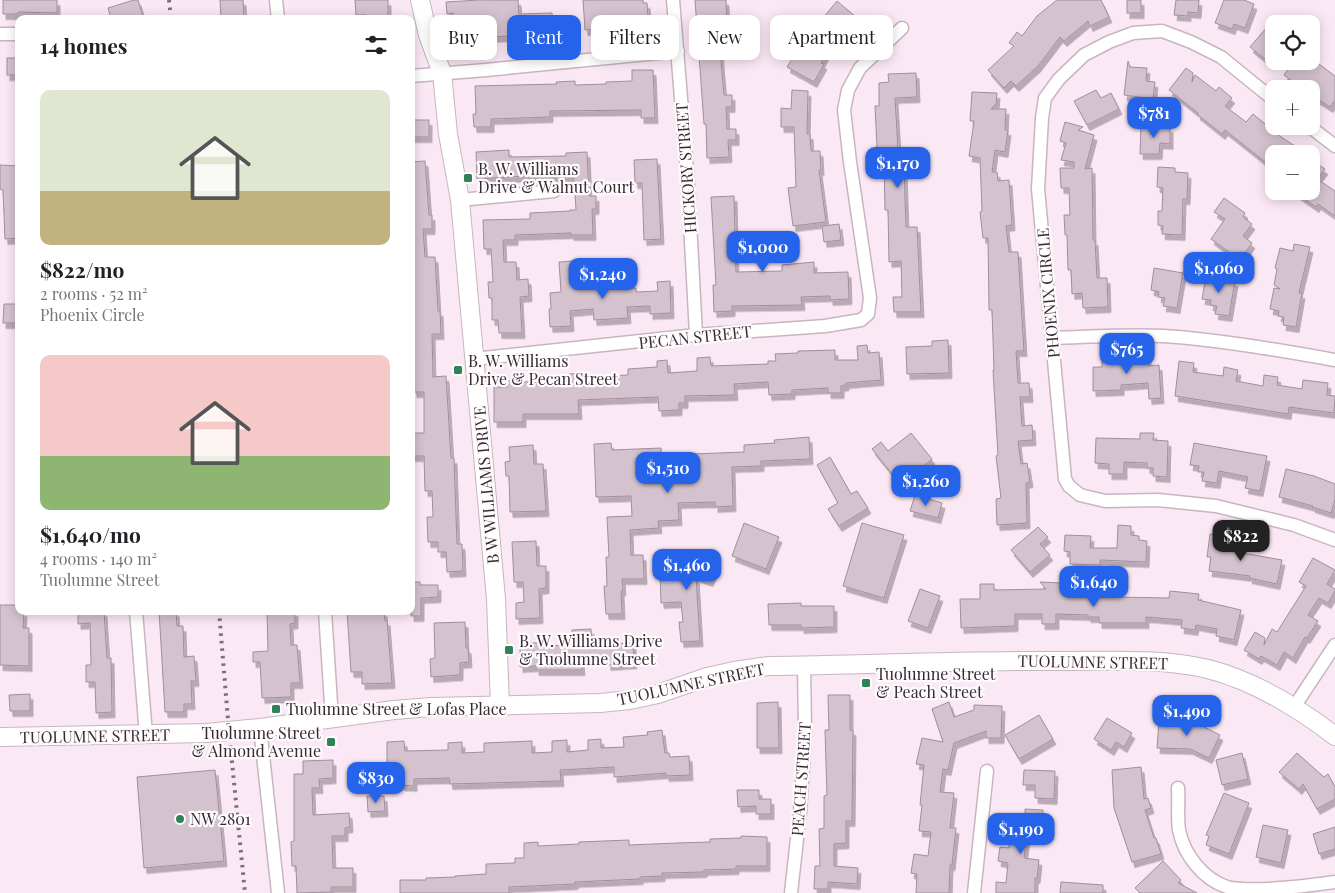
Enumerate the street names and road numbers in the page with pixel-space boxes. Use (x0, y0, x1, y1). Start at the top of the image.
street label: HICKORY STREET (670, 102, 701, 234)
street label: PHOENIX CIRCLE (1031, 227, 1064, 359)
street label: PECAN STREET (637, 320, 753, 353)
street label: B W WILLIAMS DRIVE (468, 405, 503, 565)
street label: TUOLUMNE STREET (1018, 650, 1168, 673)
street label: TUOLUMNE STREET (615, 658, 767, 709)
street label: PEACH STREET (786, 721, 815, 837)
street label: TUOLUMNE STREET (20, 724, 170, 747)

